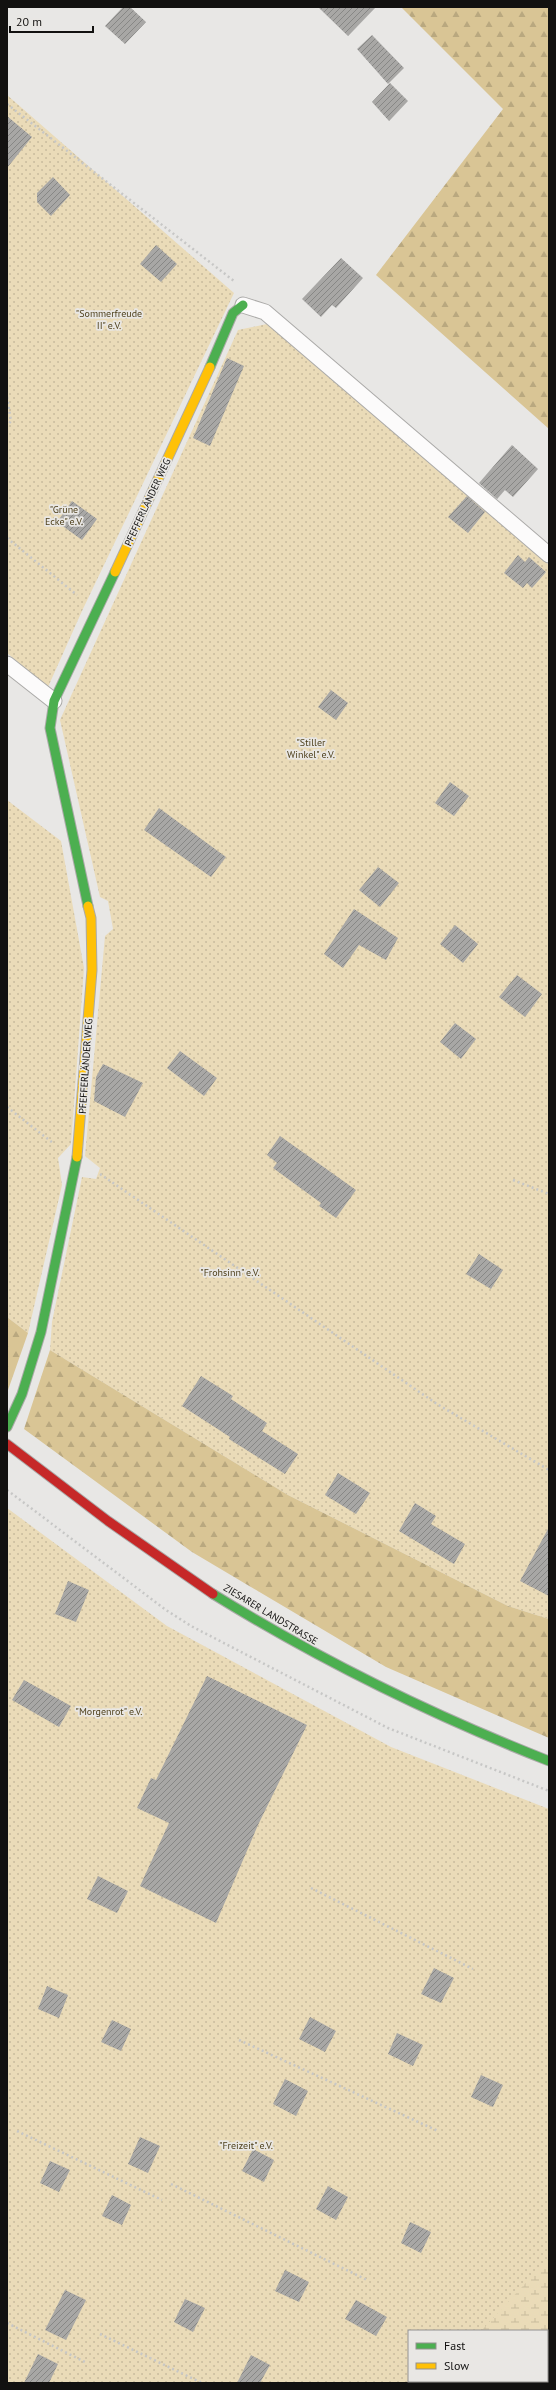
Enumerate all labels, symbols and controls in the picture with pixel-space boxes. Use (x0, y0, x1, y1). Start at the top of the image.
scale bar (10, 8, 93, 34)
text: 20 m (16, 14, 42, 29)
park label: "Sommerfreude II" e.V. (76, 307, 142, 332)
street label: PFEFFERLÄNDER WEG (121, 456, 174, 548)
park label: "Grüne Ecke" e.V. (45, 503, 83, 528)
park label: "Stiller Winkel" e.V. (287, 736, 335, 761)
street label: PFEFFERLÄNDER WEG (76, 1018, 95, 1114)
park label: "Frohsinn" e.V. (200, 1266, 260, 1279)
street label: ZIESARER LANDSTRASSE (221, 1581, 320, 1648)
park label: "Morgenrot" e.V. (76, 1705, 142, 1718)
park label: "Freizeit" e.V. (219, 2139, 273, 2152)
legend (408, 2330, 548, 2382)
text: Fast (444, 2338, 465, 2353)
text: Slow (444, 2358, 469, 2373)

